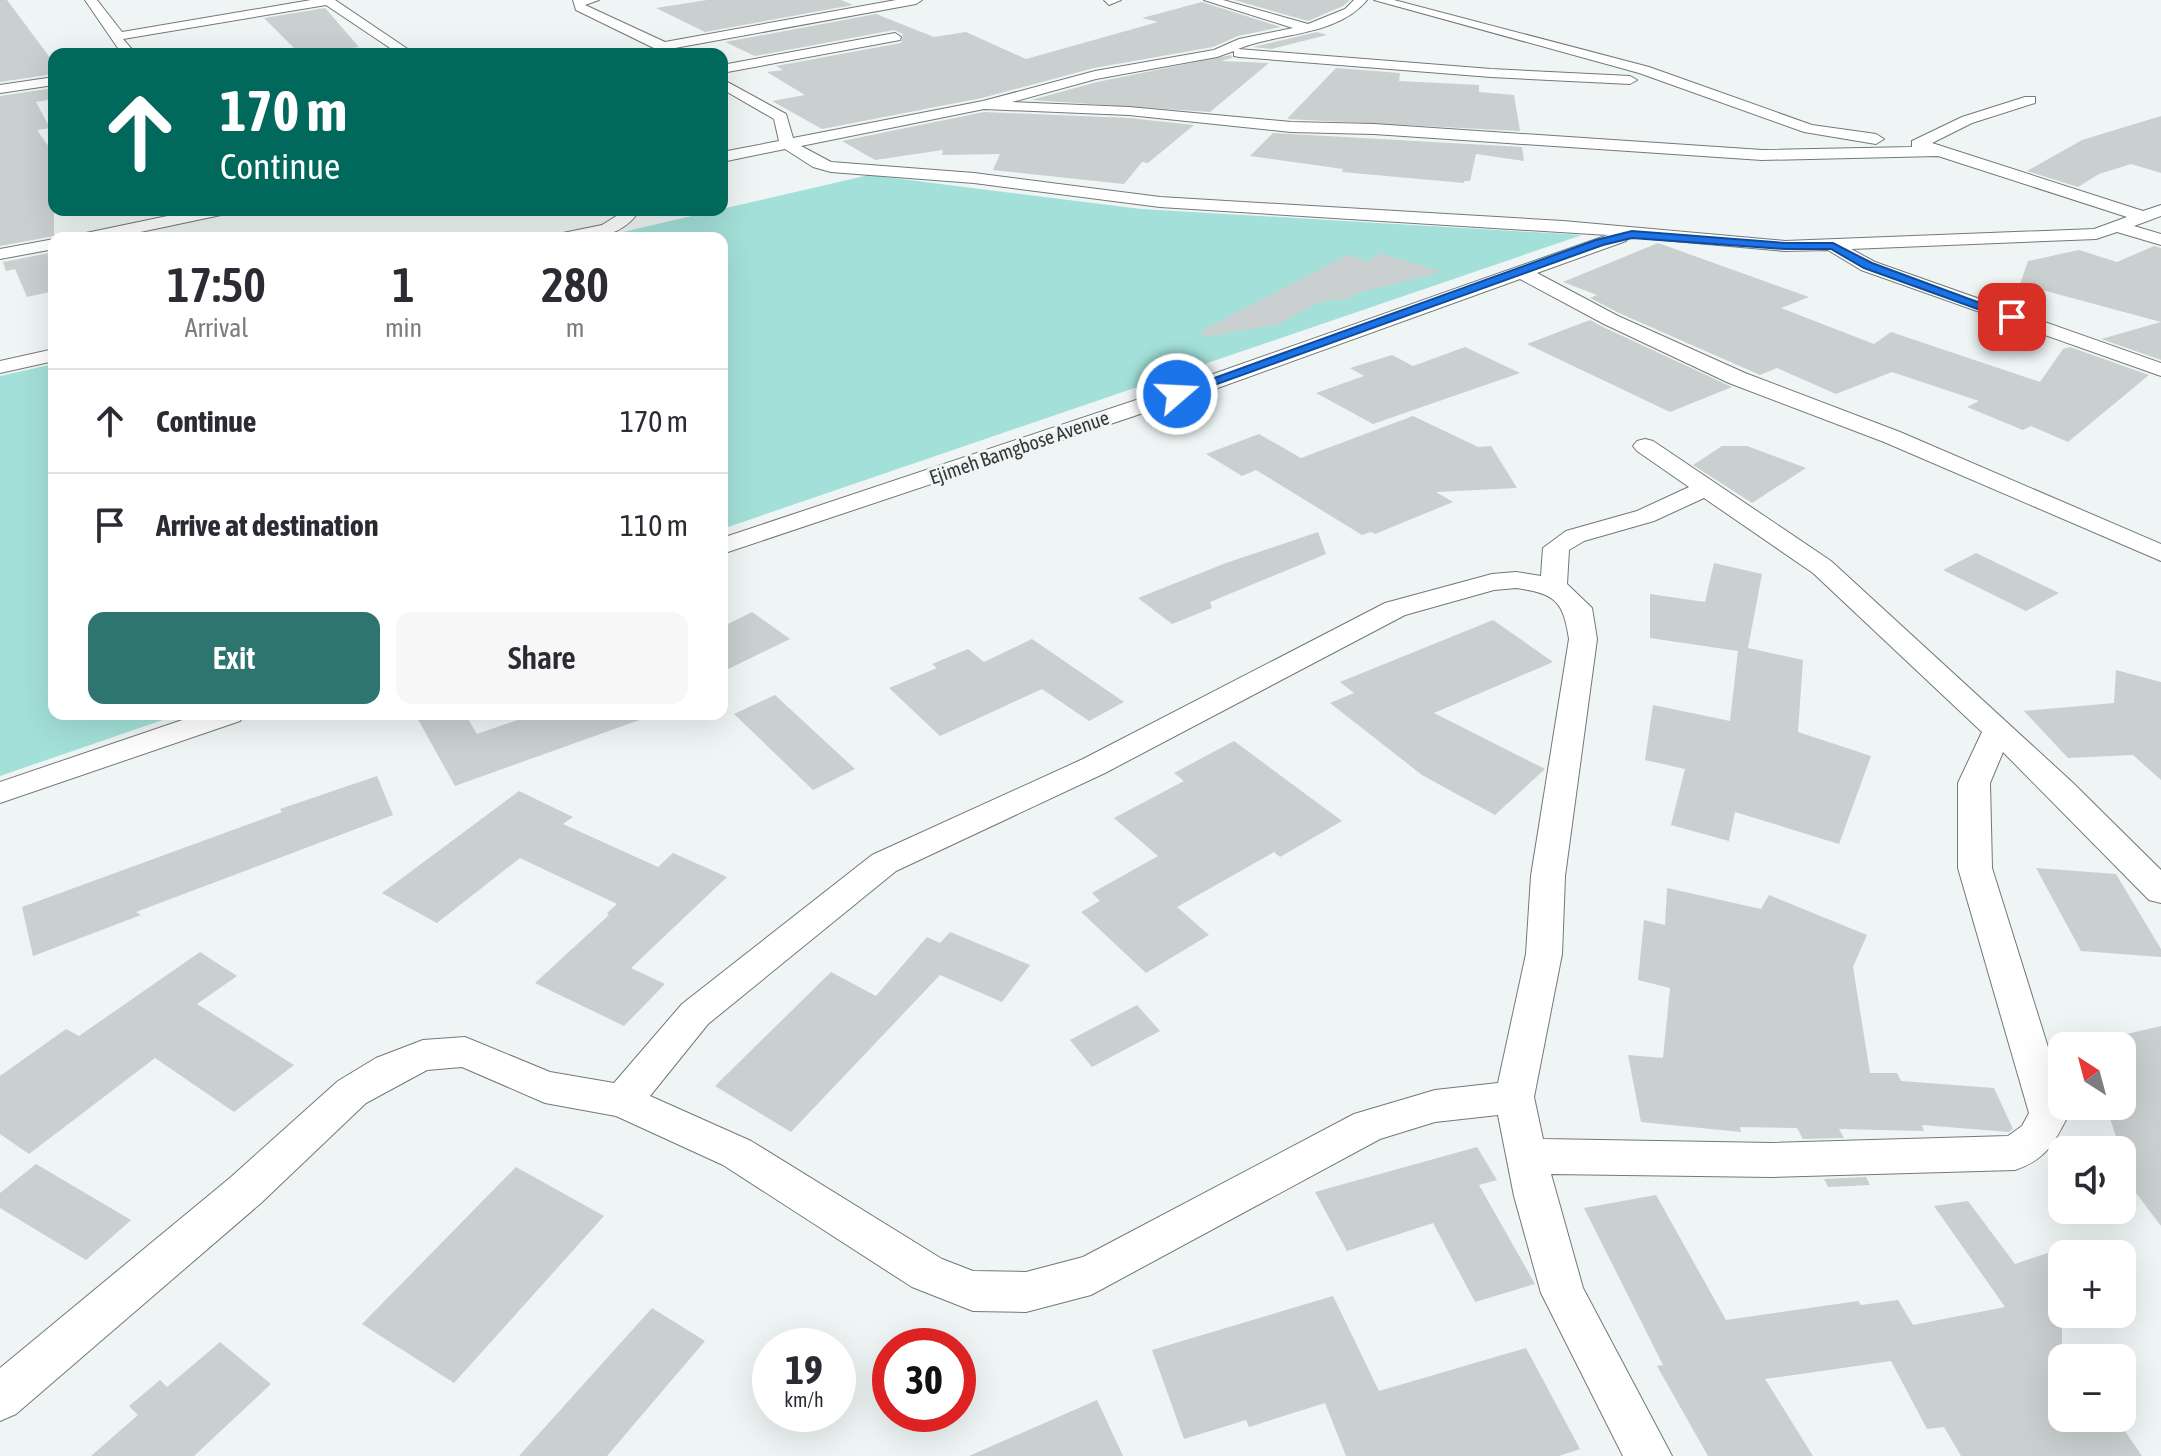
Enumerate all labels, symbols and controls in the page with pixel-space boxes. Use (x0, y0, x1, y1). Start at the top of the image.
text: 170 m (220, 79, 347, 143)
icon: ahead (88, 80, 192, 184)
text: Continue (220, 145, 340, 187)
text: 17:50 (167, 257, 266, 312)
text: 1 (392, 257, 415, 312)
text: 280 (541, 257, 609, 312)
pin (1978, 283, 2046, 351)
icon: arrive (1990, 295, 2034, 339)
text: Arrival (185, 313, 248, 343)
text: min (385, 313, 422, 343)
text: m (566, 313, 584, 343)
position arrow (1135, 352, 1219, 436)
icon: ahead (88, 399, 132, 443)
text: Continue (156, 404, 256, 438)
text: 170 m (620, 404, 688, 438)
street label: Ejimeh Bamgbose Avenue (926, 405, 1112, 489)
icon: arrive (88, 503, 132, 547)
text: Arrive at destination (156, 508, 378, 542)
text: 110 m (620, 508, 688, 542)
button: Exit (88, 612, 380, 704)
button: Share (396, 612, 688, 704)
north arrow (2048, 1032, 2136, 1120)
map controls (2048, 1032, 2136, 1432)
button: sound (2048, 1136, 2136, 1224)
button: + (2048, 1240, 2136, 1328)
speed limit sign: 30 (872, 1328, 976, 1432)
button: − (2048, 1344, 2136, 1432)
text: 19 (785, 1347, 823, 1392)
text: km/h (784, 1388, 824, 1411)

